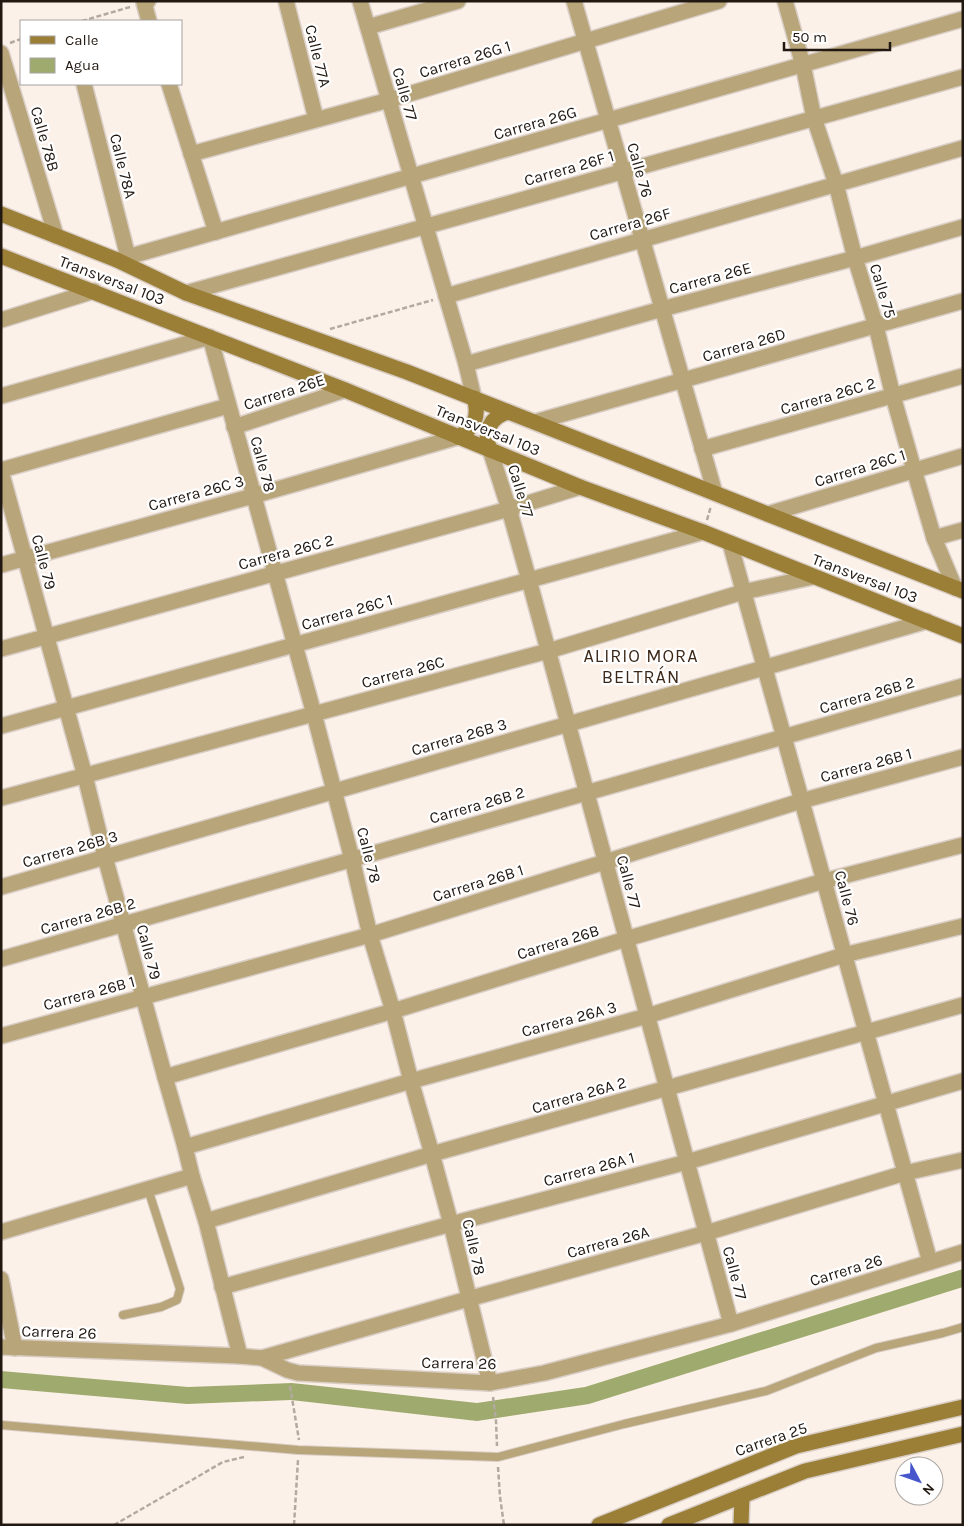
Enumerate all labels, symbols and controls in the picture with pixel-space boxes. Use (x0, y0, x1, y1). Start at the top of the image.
legend (20, 20, 182, 85)
scale bar (784, 20, 890, 52)
street label: Calle 77A (301, 23, 335, 89)
text: 50 m (792, 28, 827, 46)
text: Calle (65, 31, 99, 49)
street label: Carrera 26G 1 (417, 36, 513, 82)
text: Agua (65, 56, 99, 74)
street label: Calle 77 (388, 65, 422, 123)
street label: Carrera 26G (491, 102, 579, 144)
street label: Calle 78B (27, 104, 63, 174)
street label: Calle 78A (106, 132, 140, 200)
street label: Calle 76 (623, 140, 657, 200)
street label: Carrera 26F 1 (522, 146, 616, 190)
street label: Carrera 26F (587, 203, 673, 245)
street label: Transversal 103 (57, 251, 167, 309)
street label: Carrera 26E (667, 258, 753, 298)
street label: Calle 75 (866, 261, 900, 321)
street label: Carrera 26D (700, 324, 788, 366)
street label: Carrera 26E (241, 370, 327, 414)
street label: Carrera 26C 2 (778, 373, 878, 419)
street label: Transversal 103 (433, 400, 543, 460)
street label: Calle 78 (246, 434, 280, 494)
street label: Carrera 26C 1 (812, 445, 908, 491)
street label: Calle 77 (504, 462, 538, 520)
street label: Carrera 26C 3 (146, 471, 246, 515)
street label: Carrera 26C 2 (236, 530, 336, 574)
street label: Calle 79 (28, 532, 60, 592)
street label: Transversal 103 (810, 549, 920, 607)
street label: Carrera 26C 1 (299, 590, 395, 634)
district label: ALIRIO MORA BELTRÁN (584, 645, 699, 688)
street label: Carrera 26C (359, 652, 447, 692)
street label: Carrera 26B 2 (817, 672, 917, 718)
street label: Carrera 26B 3 (409, 714, 509, 760)
street label: Carrera 26B 1 (818, 744, 914, 786)
street label: Carrera 26B 2 (427, 782, 527, 828)
street label: Calle 78 (353, 825, 385, 885)
street label: Carrera 26B 3 (20, 826, 120, 872)
street label: Calle 77 (613, 853, 645, 911)
street label: Carrera 26B 1 (430, 860, 526, 906)
street label: Calle 76 (831, 868, 863, 928)
street label: Carrera 26B 2 (38, 893, 138, 939)
street label: Carrera 26B (514, 920, 602, 964)
street label: Calle 79 (133, 922, 165, 982)
street label: Carrera 26B 1 (41, 972, 137, 1014)
street label: Carrera 26A 3 (519, 997, 619, 1041)
street label: Carrera 26A 2 (530, 1072, 628, 1118)
street label: Carrera 26A 1 (541, 1148, 637, 1190)
street label: Calle 78 (458, 1217, 490, 1277)
street label: Carrera 26A (565, 1222, 651, 1262)
street label: Calle 77 (719, 1244, 751, 1302)
street label: Carrera 26 (807, 1250, 885, 1290)
street label: Carrera 26 (21, 1321, 97, 1343)
street label: Carrera 26 (421, 1353, 497, 1373)
street label: Carrera 25 (732, 1418, 810, 1460)
north arrow (894, 1456, 944, 1506)
text: N (919, 1480, 938, 1499)

